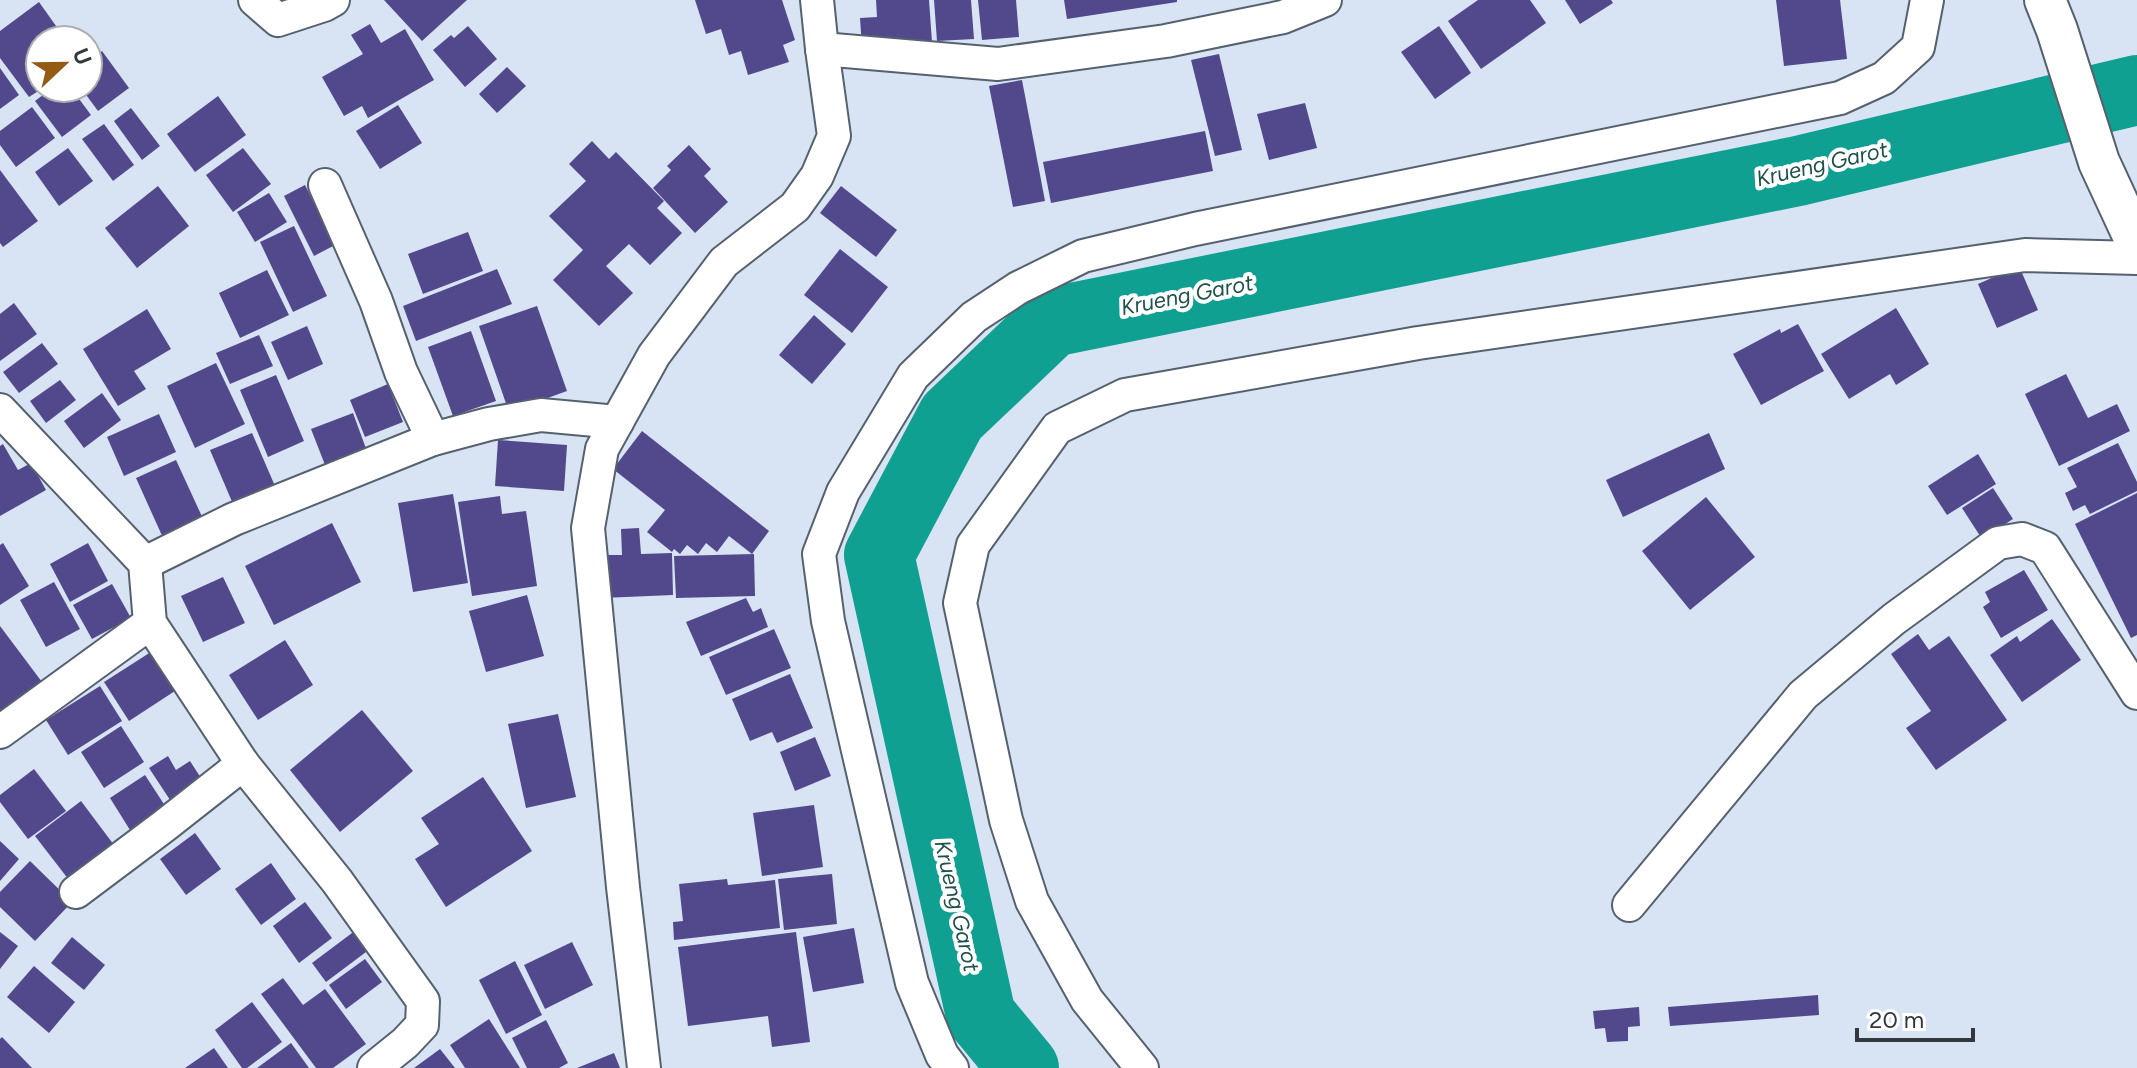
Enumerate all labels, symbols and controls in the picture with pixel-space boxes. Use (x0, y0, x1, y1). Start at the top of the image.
north arrow (24, 24, 104, 104)
text: U (67, 44, 98, 69)
water label: Krueng Garot (1754, 136, 1891, 192)
water label: Krueng Garot (1119, 269, 1256, 321)
water label: Krueng Garot (929, 838, 985, 975)
scale bar (1857, 992, 1973, 1042)
text: 20 m (1869, 1005, 1924, 1034)

